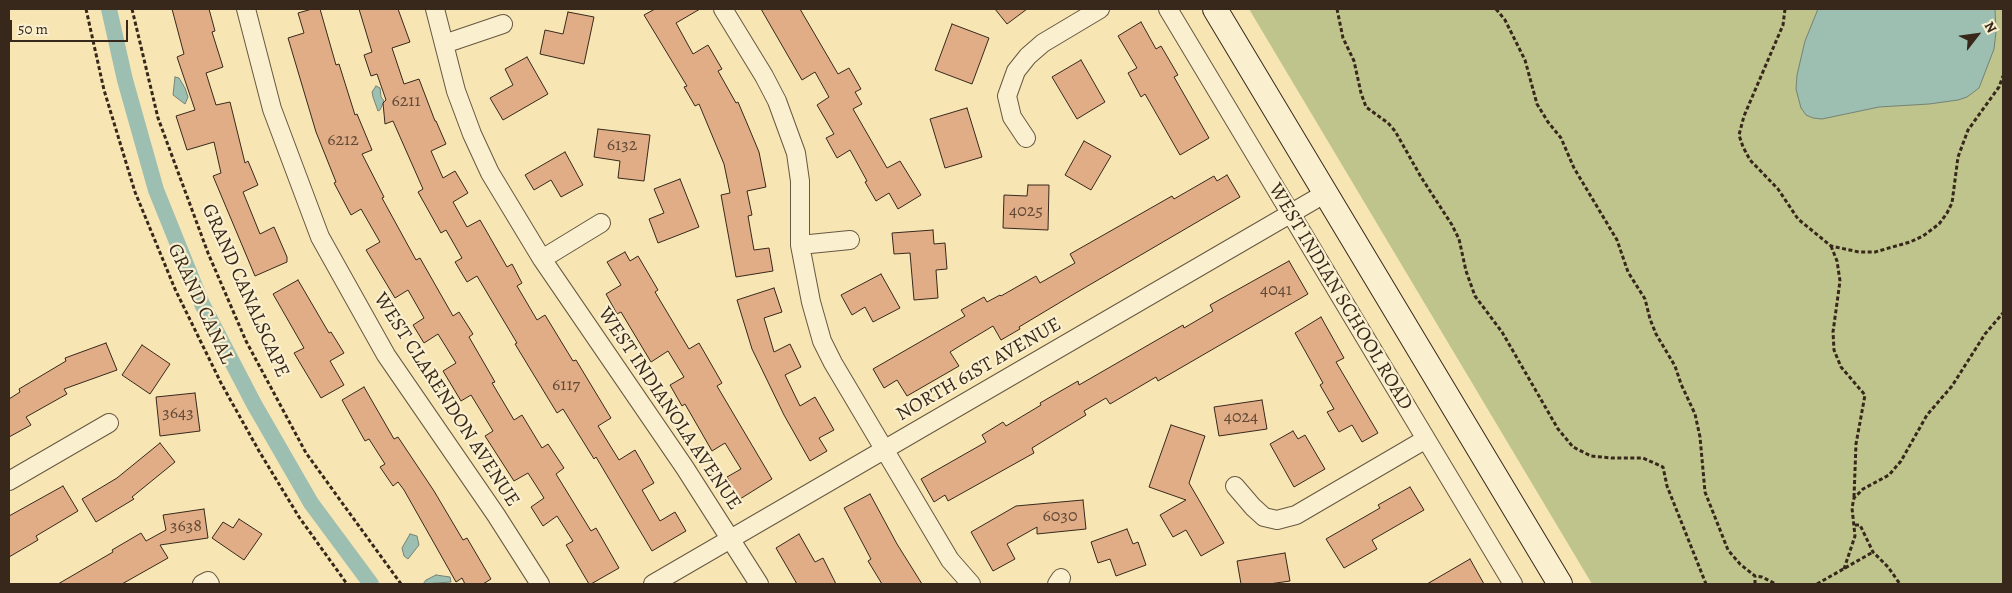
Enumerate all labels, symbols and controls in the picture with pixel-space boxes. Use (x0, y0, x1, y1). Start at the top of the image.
scale bar (12, 10, 130, 42)
north arrow (1952, 10, 2002, 60)
text: N (1980, 18, 2001, 36)
text: 50 m (18, 19, 48, 39)
house number: 6211 (391, 91, 421, 113)
house number: 6212 (327, 130, 359, 152)
house number: 6132 (607, 135, 637, 157)
street label: WEST INDIAN SCHOOL ROAD (1263, 179, 1417, 415)
street label: GRAND CANALSCAPE (196, 200, 294, 382)
house number: 4025 (1009, 201, 1043, 223)
street label: GRAND CANAL (162, 240, 238, 368)
house number: 4041 (1260, 280, 1292, 302)
street label: WEST CLARENDON AVENUE (368, 289, 524, 511)
street label: WEST INDIANOLA AVENUE (592, 303, 746, 515)
street label: NORTH 61ST AVENUE (892, 313, 1066, 427)
house number: 6117 (552, 375, 580, 397)
house number: 3643 (162, 403, 194, 425)
house number: 4024 (1224, 407, 1258, 429)
house number: 6030 (1043, 506, 1077, 528)
house number: 3638 (170, 516, 202, 538)

